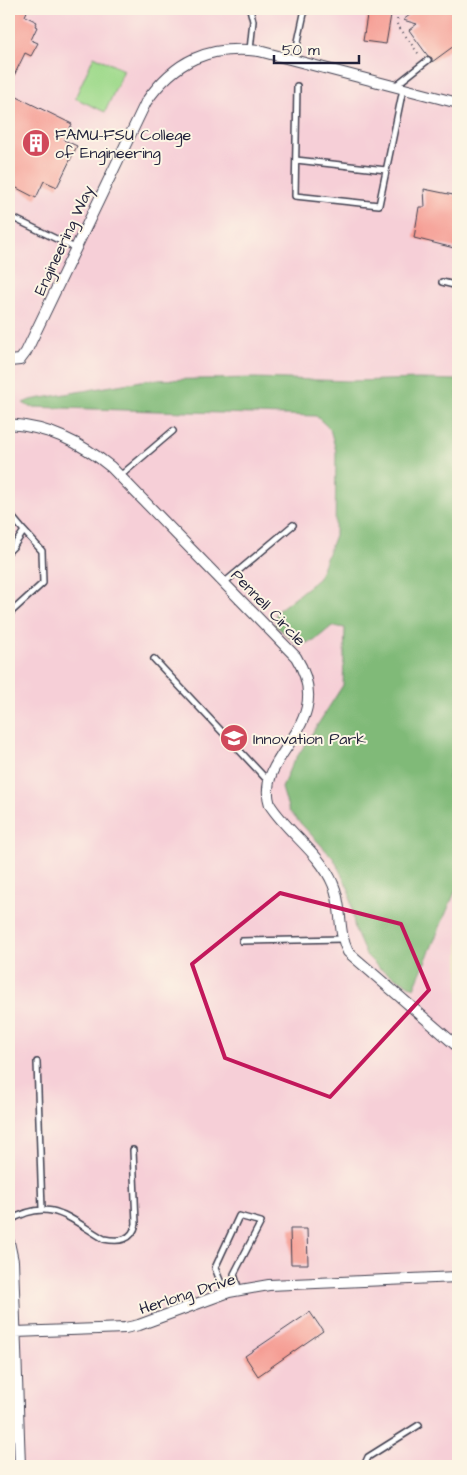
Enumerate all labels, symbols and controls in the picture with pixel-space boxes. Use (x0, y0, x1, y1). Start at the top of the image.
scale bar (274, 32, 360, 64)
text: 50 m (282, 40, 320, 61)
place label: FAMU-FSU College of Engineering (55, 124, 192, 165)
building icon: FAMU-FSU College of Engineering (21, 128, 51, 158)
street label: Engineering Way (29, 182, 100, 300)
street label: Pennell Circle (226, 565, 311, 651)
school or university icon: Innovation Park (219, 723, 249, 753)
place label: Innovation Park (253, 728, 366, 750)
street label: Herlong Drive (136, 1268, 239, 1321)

